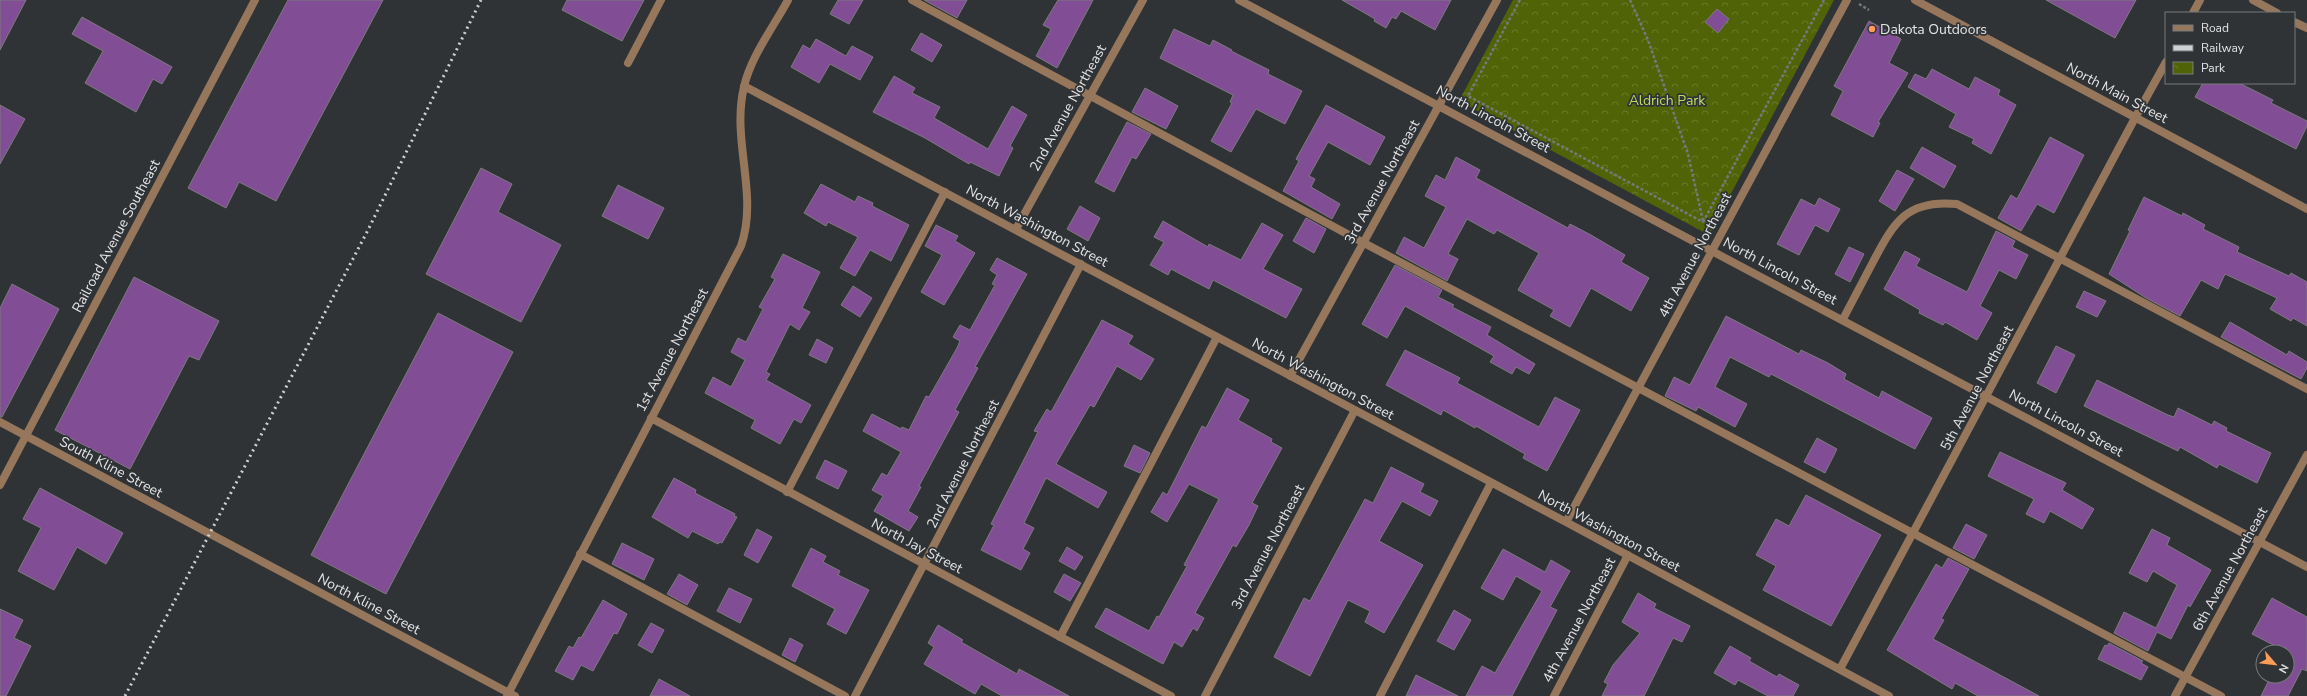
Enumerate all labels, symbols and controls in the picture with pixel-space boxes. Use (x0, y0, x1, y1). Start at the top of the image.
legend (2165, 12, 2295, 84)
place label: Dakota Outdoors (1880, 20, 1987, 39)
text: Road (2201, 20, 2229, 36)
marker: Dakota Outdoors (1867, 24, 1877, 34)
text: Railway (2201, 40, 2245, 56)
street label: 2nd Avenue Northeast (1025, 41, 1111, 175)
street label: North Main Street (2063, 58, 2171, 128)
text: Park (2201, 60, 2226, 76)
street label: North Lincoln Street (1433, 81, 1554, 157)
park label: Aldrich Park (1629, 91, 1706, 110)
street label: 3rd Avenue Northeast (1340, 116, 1424, 247)
street label: Railroad Avenue Southeast (68, 156, 165, 316)
street label: North Washington Street (963, 180, 1111, 272)
street label: 4th Avenue Northeast (1654, 189, 1736, 321)
street label: North Lincoln Street (1720, 233, 1841, 309)
street label: 1st Avenue Northeast (631, 285, 713, 415)
street label: 5th Avenue Northeast (1936, 322, 2018, 454)
street label: North Washington Street (1249, 333, 1397, 425)
street label: North Lincoln Street (2006, 385, 2127, 461)
street label: 2nd Avenue Northeast (922, 396, 1004, 532)
street label: South Kline Street (56, 432, 166, 502)
street label: 3rd Avenue Northeast (1227, 481, 1309, 613)
street label: North Washington Street (1535, 485, 1683, 577)
street label: 6th Avenue Northeast (2188, 504, 2272, 634)
street label: North Jay Street (868, 514, 966, 578)
street label: 4th Avenue Northeast (1538, 554, 1620, 686)
street label: North Kline Street (315, 569, 424, 639)
north arrow (2255, 644, 2295, 684)
text: N (2275, 661, 2292, 676)

